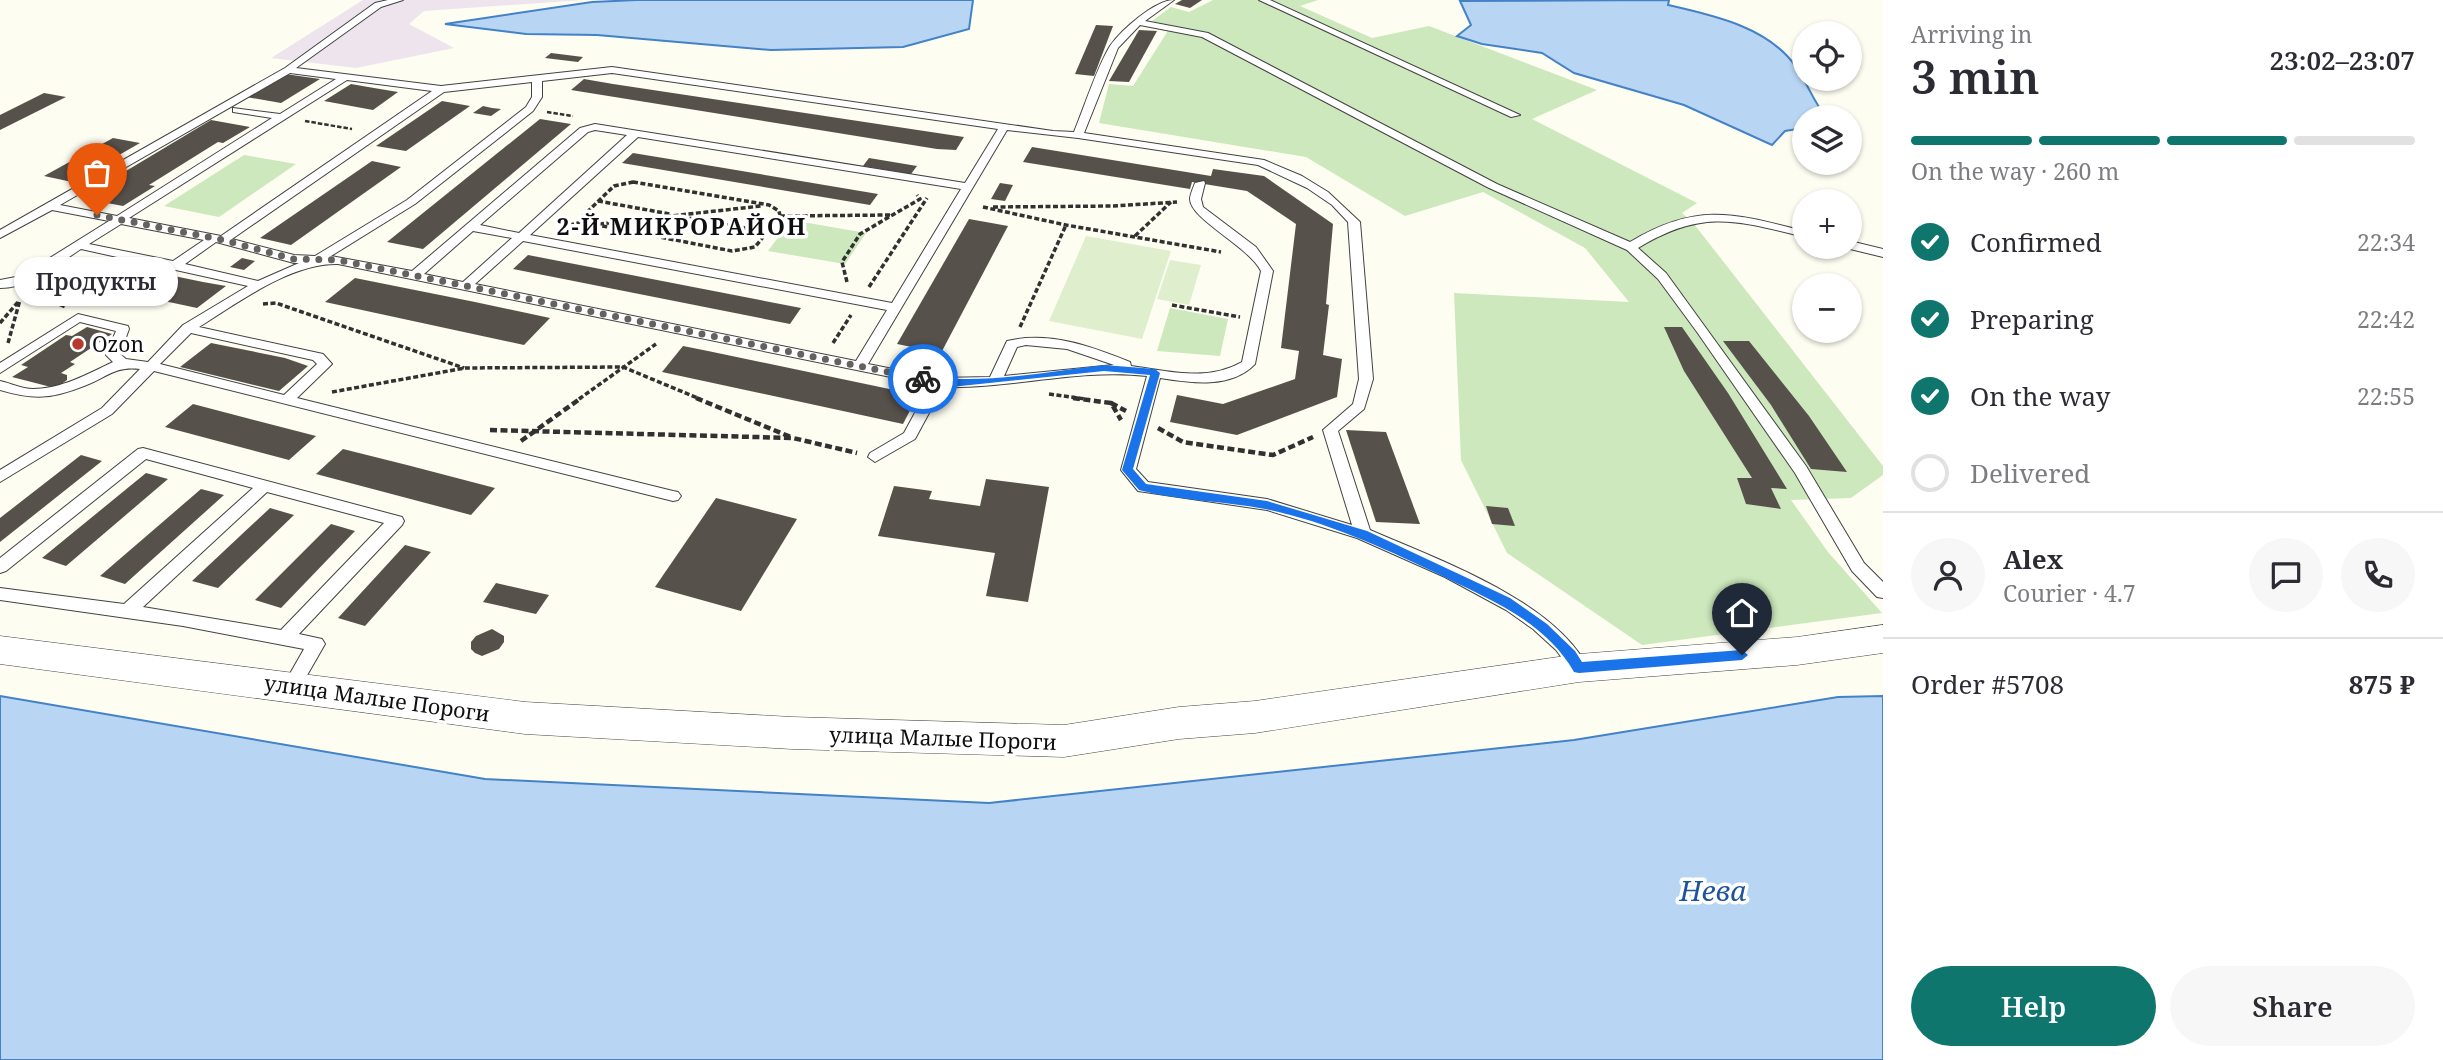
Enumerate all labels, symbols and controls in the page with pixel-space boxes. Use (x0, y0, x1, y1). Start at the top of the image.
text: Arriving in (1911, 18, 2032, 50)
map controls (1792, 21, 1862, 343)
button: locate (1792, 21, 1862, 91)
text: 23:02–23:07 (2269, 42, 2415, 78)
text: 3 min (1911, 45, 2039, 107)
button: layers (1792, 105, 1862, 175)
pin (67, 143, 127, 215)
icon: bag (78, 154, 116, 192)
text: On the way · 260 m (1911, 155, 2119, 187)
button: + (1792, 189, 1862, 259)
district label: 2-Й МИКРОРАЙОН (557, 210, 807, 242)
icon: check (1911, 223, 1949, 261)
text: Confirmed (1970, 224, 2102, 260)
text: 22:34 (2357, 226, 2415, 258)
callout: Продукты (15, 257, 179, 306)
text: Продукты (36, 265, 156, 297)
button: − (1792, 273, 1862, 343)
icon: check (1911, 300, 1949, 338)
text: Preparing (1970, 301, 2094, 337)
text: 22:42 (2357, 303, 2415, 335)
place label: Ozon (92, 330, 144, 358)
marker: Ozon (70, 336, 86, 352)
courier (888, 344, 958, 414)
icon: bike (904, 360, 942, 398)
icon: check (1911, 377, 1949, 415)
text: On the way (1970, 378, 2110, 414)
text: 22:55 (2357, 380, 2415, 412)
text: Delivered (1970, 455, 2090, 491)
button: person (1911, 538, 1985, 612)
button: chat (2249, 538, 2323, 612)
button: phone (2341, 538, 2415, 612)
text: Alex (2003, 541, 2063, 577)
text: Courier · 4.7 (2003, 577, 2136, 609)
pin (1712, 583, 1772, 655)
icon: home (1723, 594, 1761, 632)
text: Order #5708 (1911, 666, 2064, 702)
text: 875 ₽ (2349, 666, 2415, 702)
street label: улица Малые Пороги (262, 668, 492, 728)
street label: улица Малые Пороги (829, 720, 1057, 756)
water label: Нева (1679, 871, 1746, 909)
button: Help (1911, 966, 2156, 1046)
button: Share (2170, 966, 2415, 1046)

